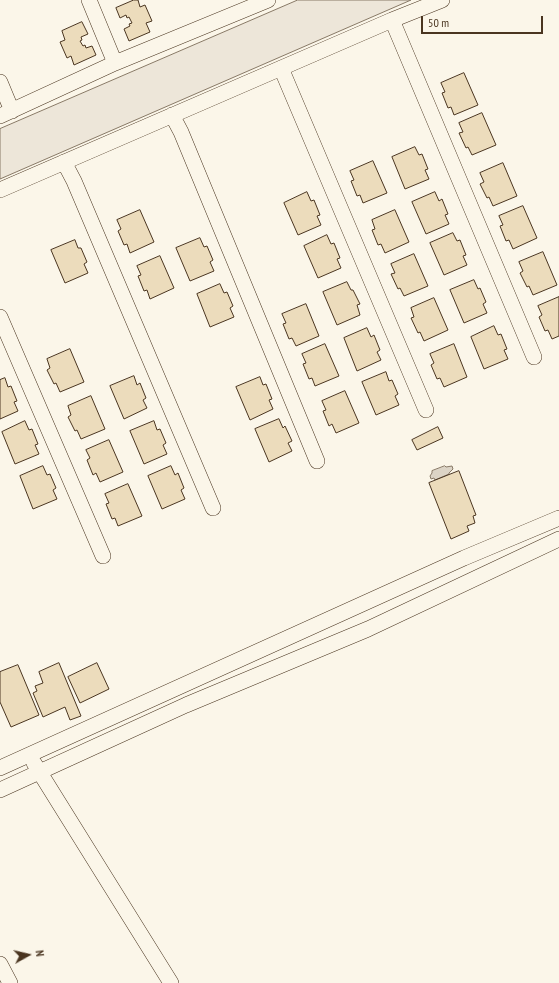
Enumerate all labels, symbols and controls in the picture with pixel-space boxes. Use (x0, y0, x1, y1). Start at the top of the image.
scale bar (423, 8, 545, 34)
text: 50 m (428, 15, 449, 30)
north arrow (8, 935, 48, 975)
text: N (33, 949, 47, 957)

